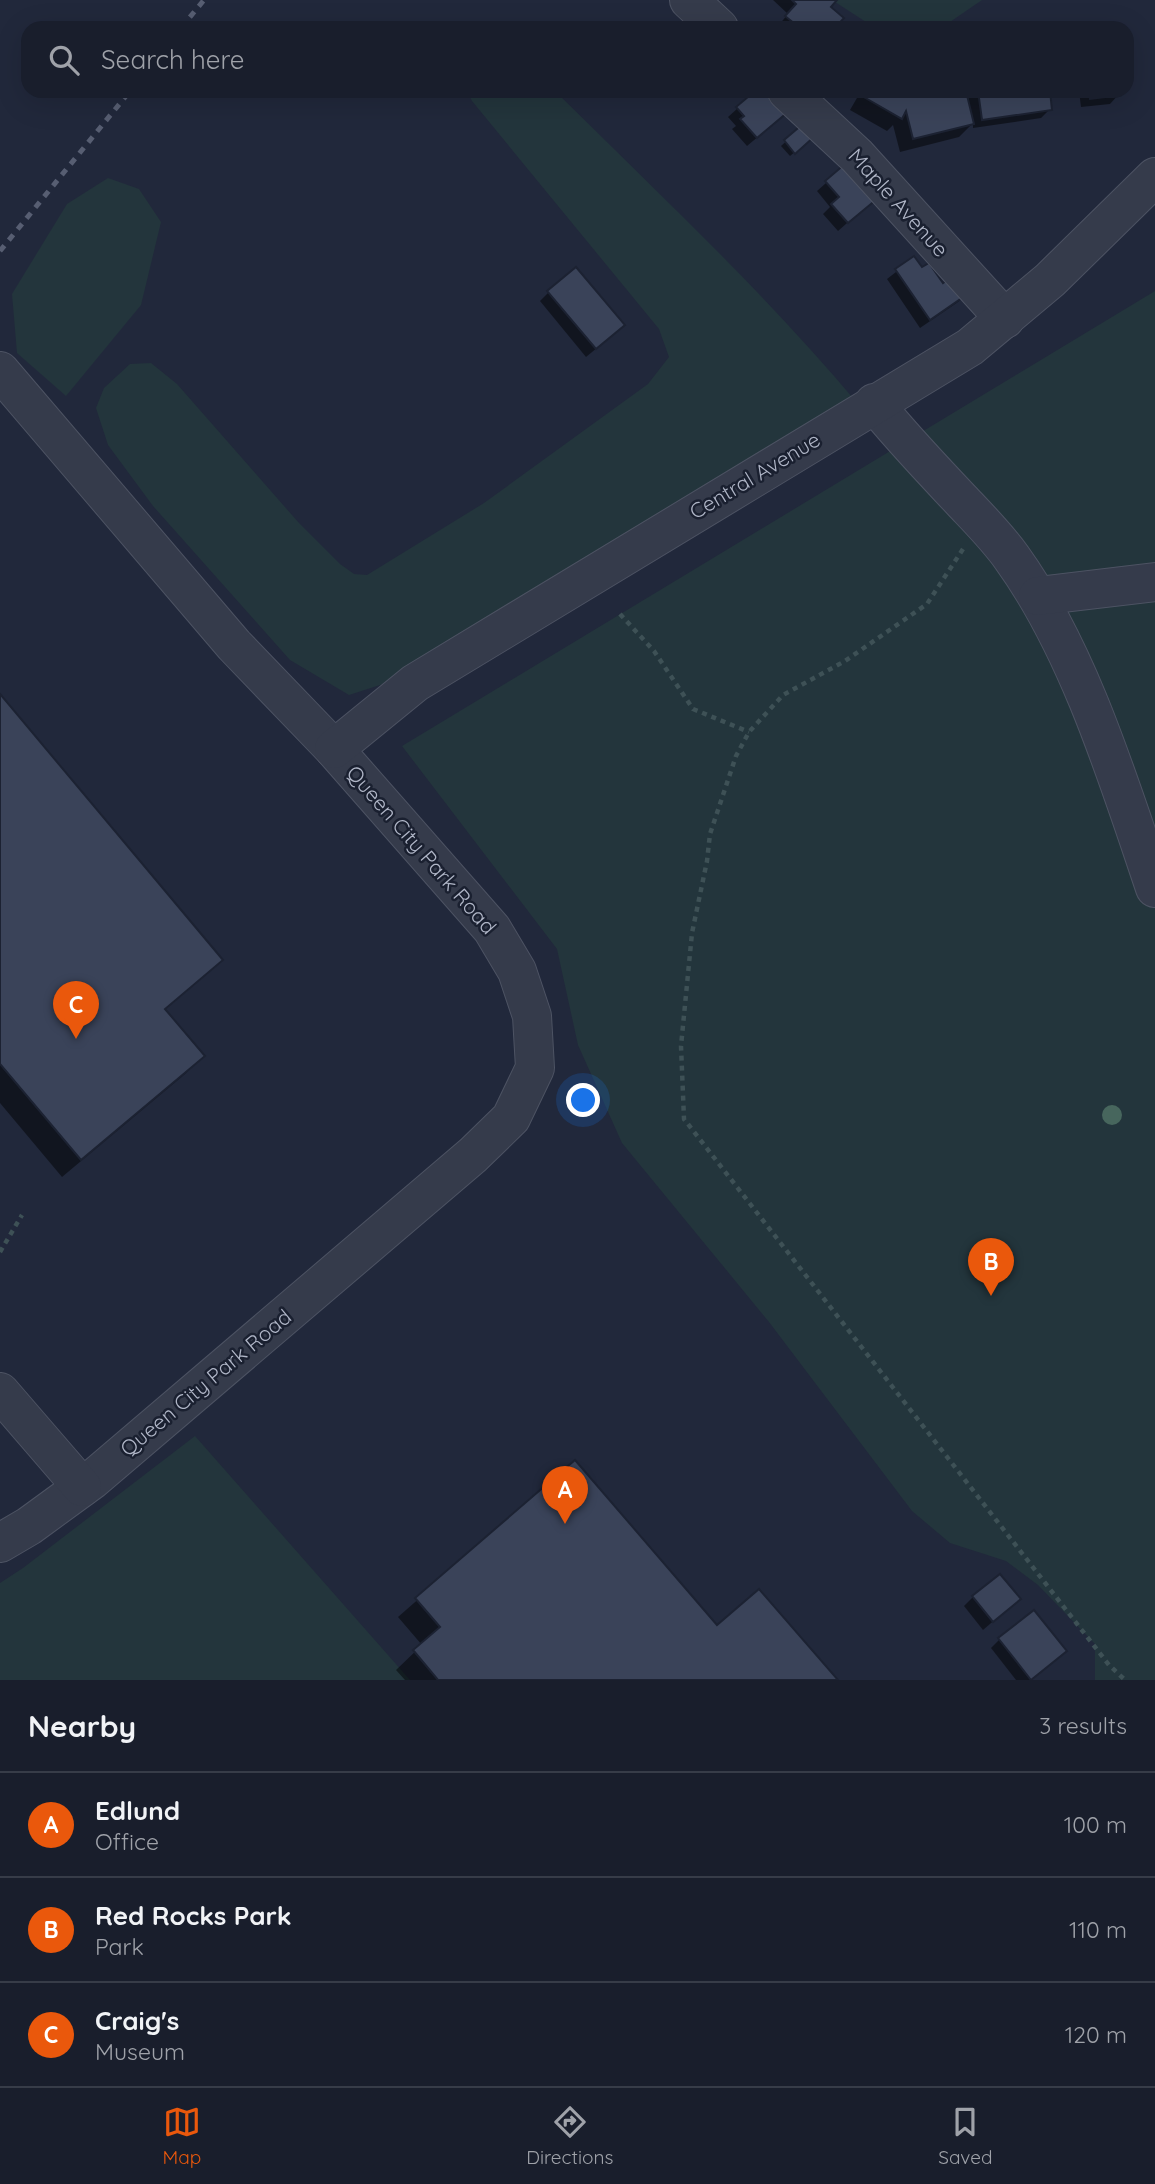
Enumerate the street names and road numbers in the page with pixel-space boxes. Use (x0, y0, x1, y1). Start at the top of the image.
street label: Maple Avenue (843, 143, 954, 262)
street label: Central Avenue (684, 426, 825, 524)
street label: Queen City Park Road (341, 760, 502, 939)
street label: Queen City Park Road (115, 1303, 296, 1461)

